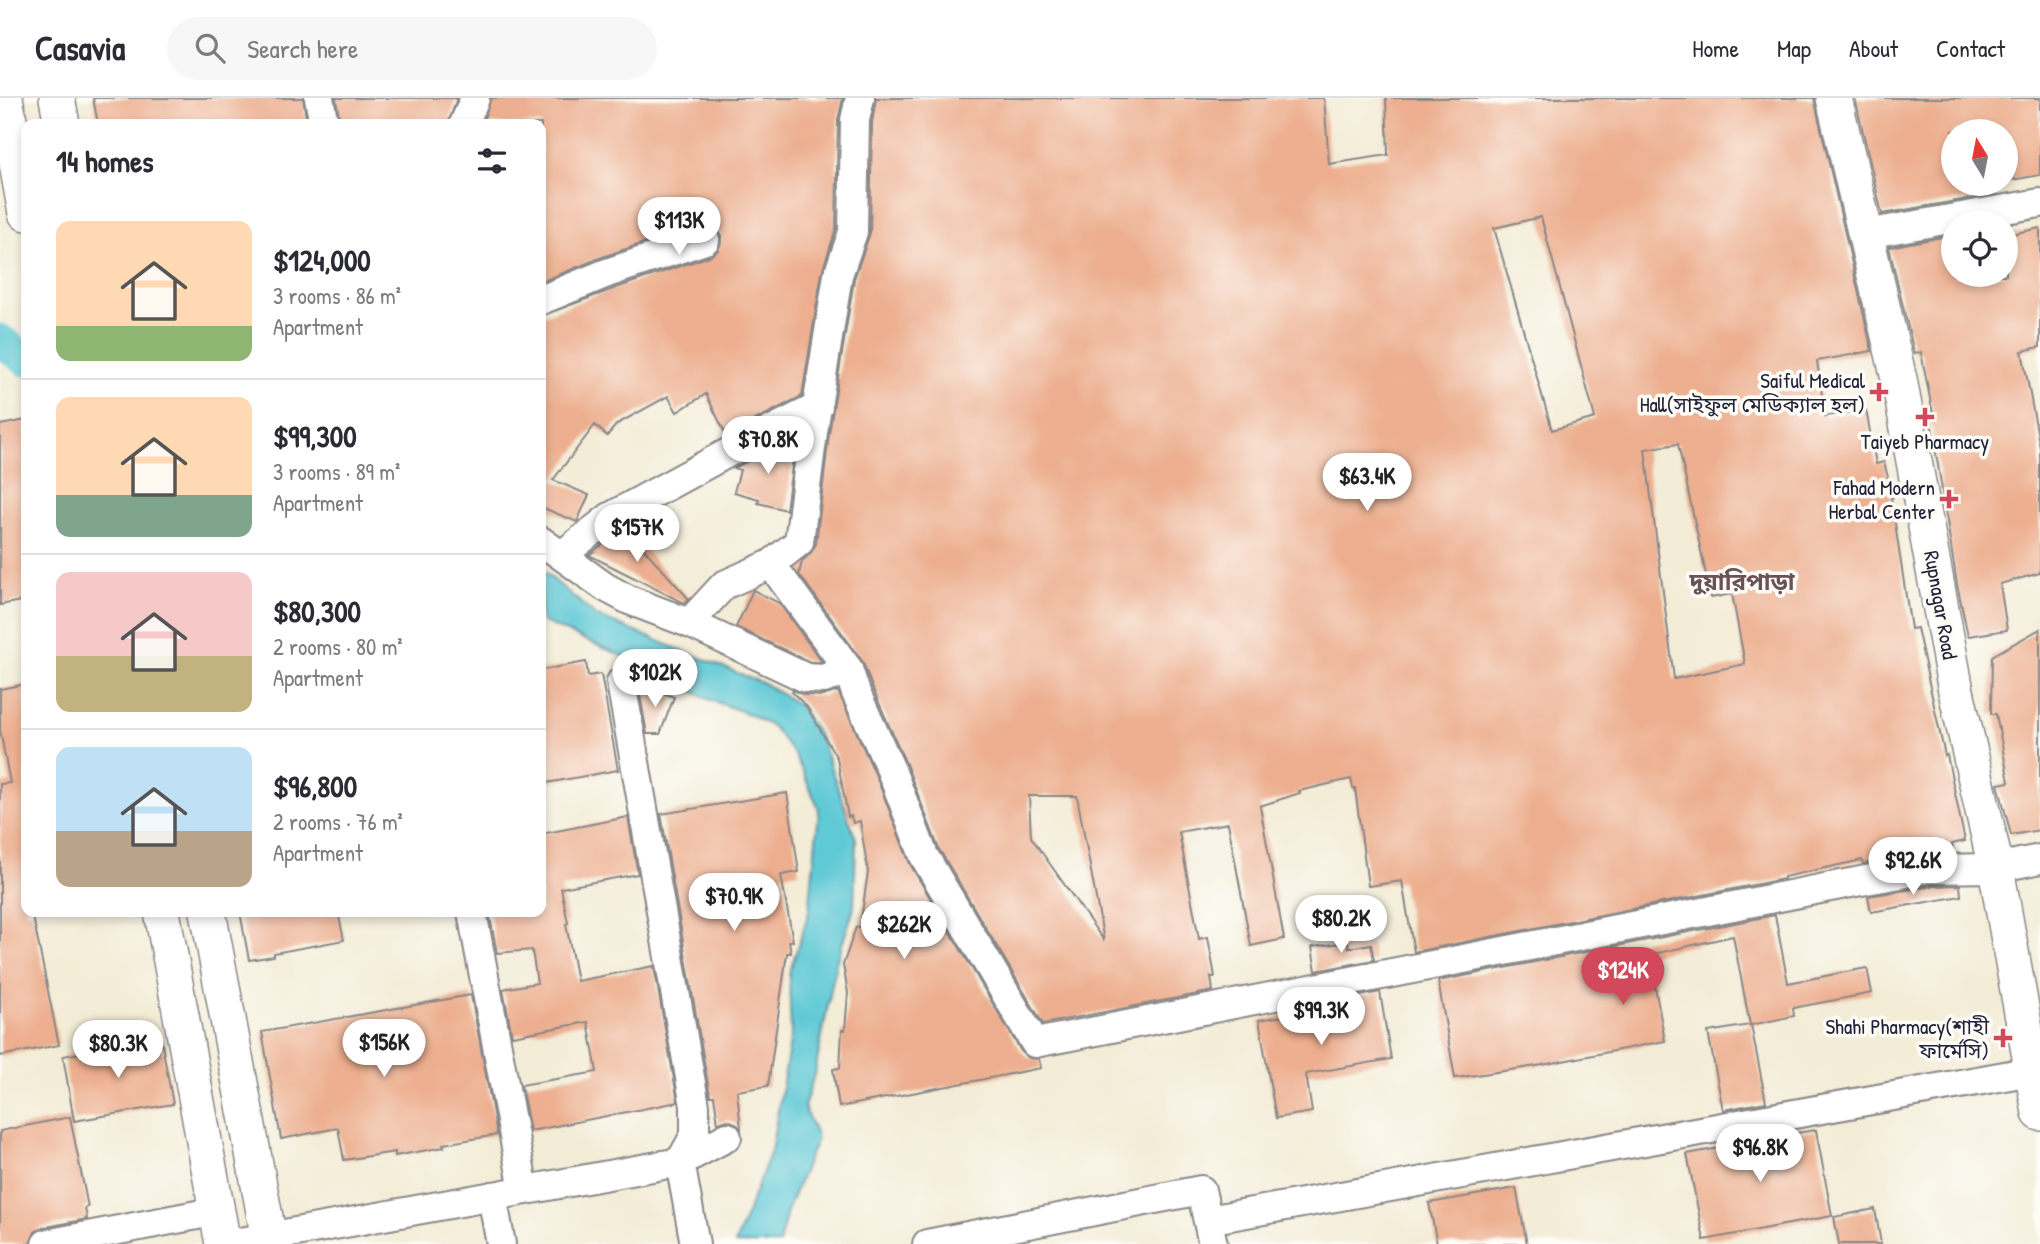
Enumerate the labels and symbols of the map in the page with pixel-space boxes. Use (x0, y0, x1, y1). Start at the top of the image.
north arrow (1941, 119, 2018, 196)
pin: $113K (630, 198, 728, 257)
place label: Saiful Medical Hall(সাইফুল মেডিক্যাল হল) (1640, 366, 1865, 419)
marker: Saiful Medical Hall(সাইফুল মেডিক্যাল হল) (1871, 384, 1887, 400)
marker: Taiyeb Pharmacy (1917, 409, 1933, 425)
pin: $70.8K (711, 416, 825, 476)
place label: Taiyeb Pharmacy (1861, 427, 1989, 456)
pin: $63.4K (1310, 454, 1424, 513)
place label: Fahad Modern Herbal Center (1828, 473, 1935, 526)
marker: Fahad Modern Herbal Center (1941, 491, 1957, 507)
pin: $157K (588, 504, 686, 564)
street label: Rupnagar Road (1917, 549, 1965, 661)
district label: দুয়ারিপাড়া (1688, 565, 1796, 597)
pin: $102K (606, 650, 704, 709)
pin: $92.6K (1856, 838, 1970, 897)
pin: $70.9K (677, 874, 791, 933)
pin: $80.2K (1284, 896, 1398, 955)
pin: $262K (855, 902, 953, 961)
pin: $124K (1574, 948, 1672, 1007)
pin: $99.3K (1264, 988, 1378, 1047)
place label: Shahi Pharmacy(শাহী ফার্মেসি) (1825, 1012, 1989, 1065)
pin: $80.3K (61, 1020, 175, 1080)
pin: $156K (335, 1020, 433, 1079)
marker: Shahi Pharmacy(শাহী ফার্মেসি) (1995, 1030, 2011, 1046)
pin: $96.8K (1703, 1124, 1817, 1184)

